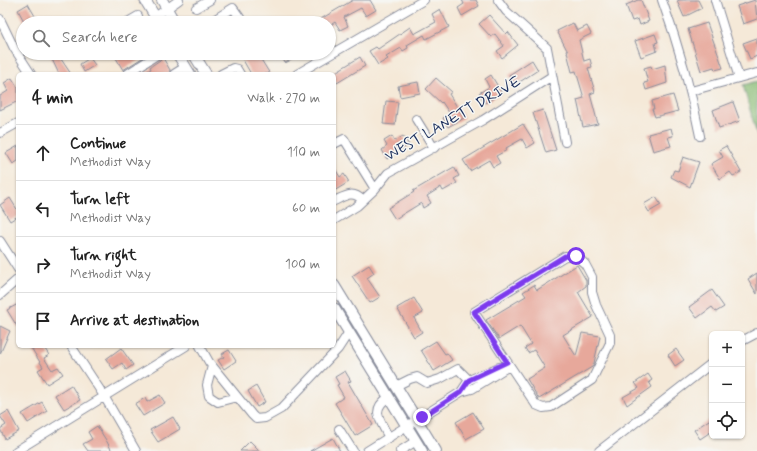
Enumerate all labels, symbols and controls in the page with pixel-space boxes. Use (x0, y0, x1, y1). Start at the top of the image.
search box (16, 16, 336, 60)
icon: search (30, 27, 52, 49)
text: Search here (62, 28, 138, 48)
street label: WEST LANETT DRIVE (381, 72, 525, 166)
text: 4 min (32, 87, 73, 109)
text: Walk · 270 m (247, 90, 320, 107)
text: Continue (70, 134, 126, 154)
icon: ahead (32, 142, 54, 164)
text: 110 m (287, 144, 320, 161)
text: Methodist Way (70, 154, 151, 171)
text: Turn left (70, 190, 130, 210)
icon: left (32, 198, 54, 220)
text: 60 m (292, 200, 320, 217)
text: Methodist Way (70, 210, 151, 227)
text: Turn right (70, 246, 137, 266)
route start (567, 247, 585, 265)
icon: right (32, 254, 54, 276)
text: 100 m (285, 256, 320, 273)
text: Methodist Way (70, 266, 151, 283)
icon: arrive (32, 310, 54, 332)
text: Arrive at destination (70, 311, 199, 331)
map controls (709, 331, 745, 439)
button: + (709, 331, 745, 367)
button: − (709, 367, 745, 403)
button: locate (709, 403, 745, 439)
route end (413, 408, 431, 426)

